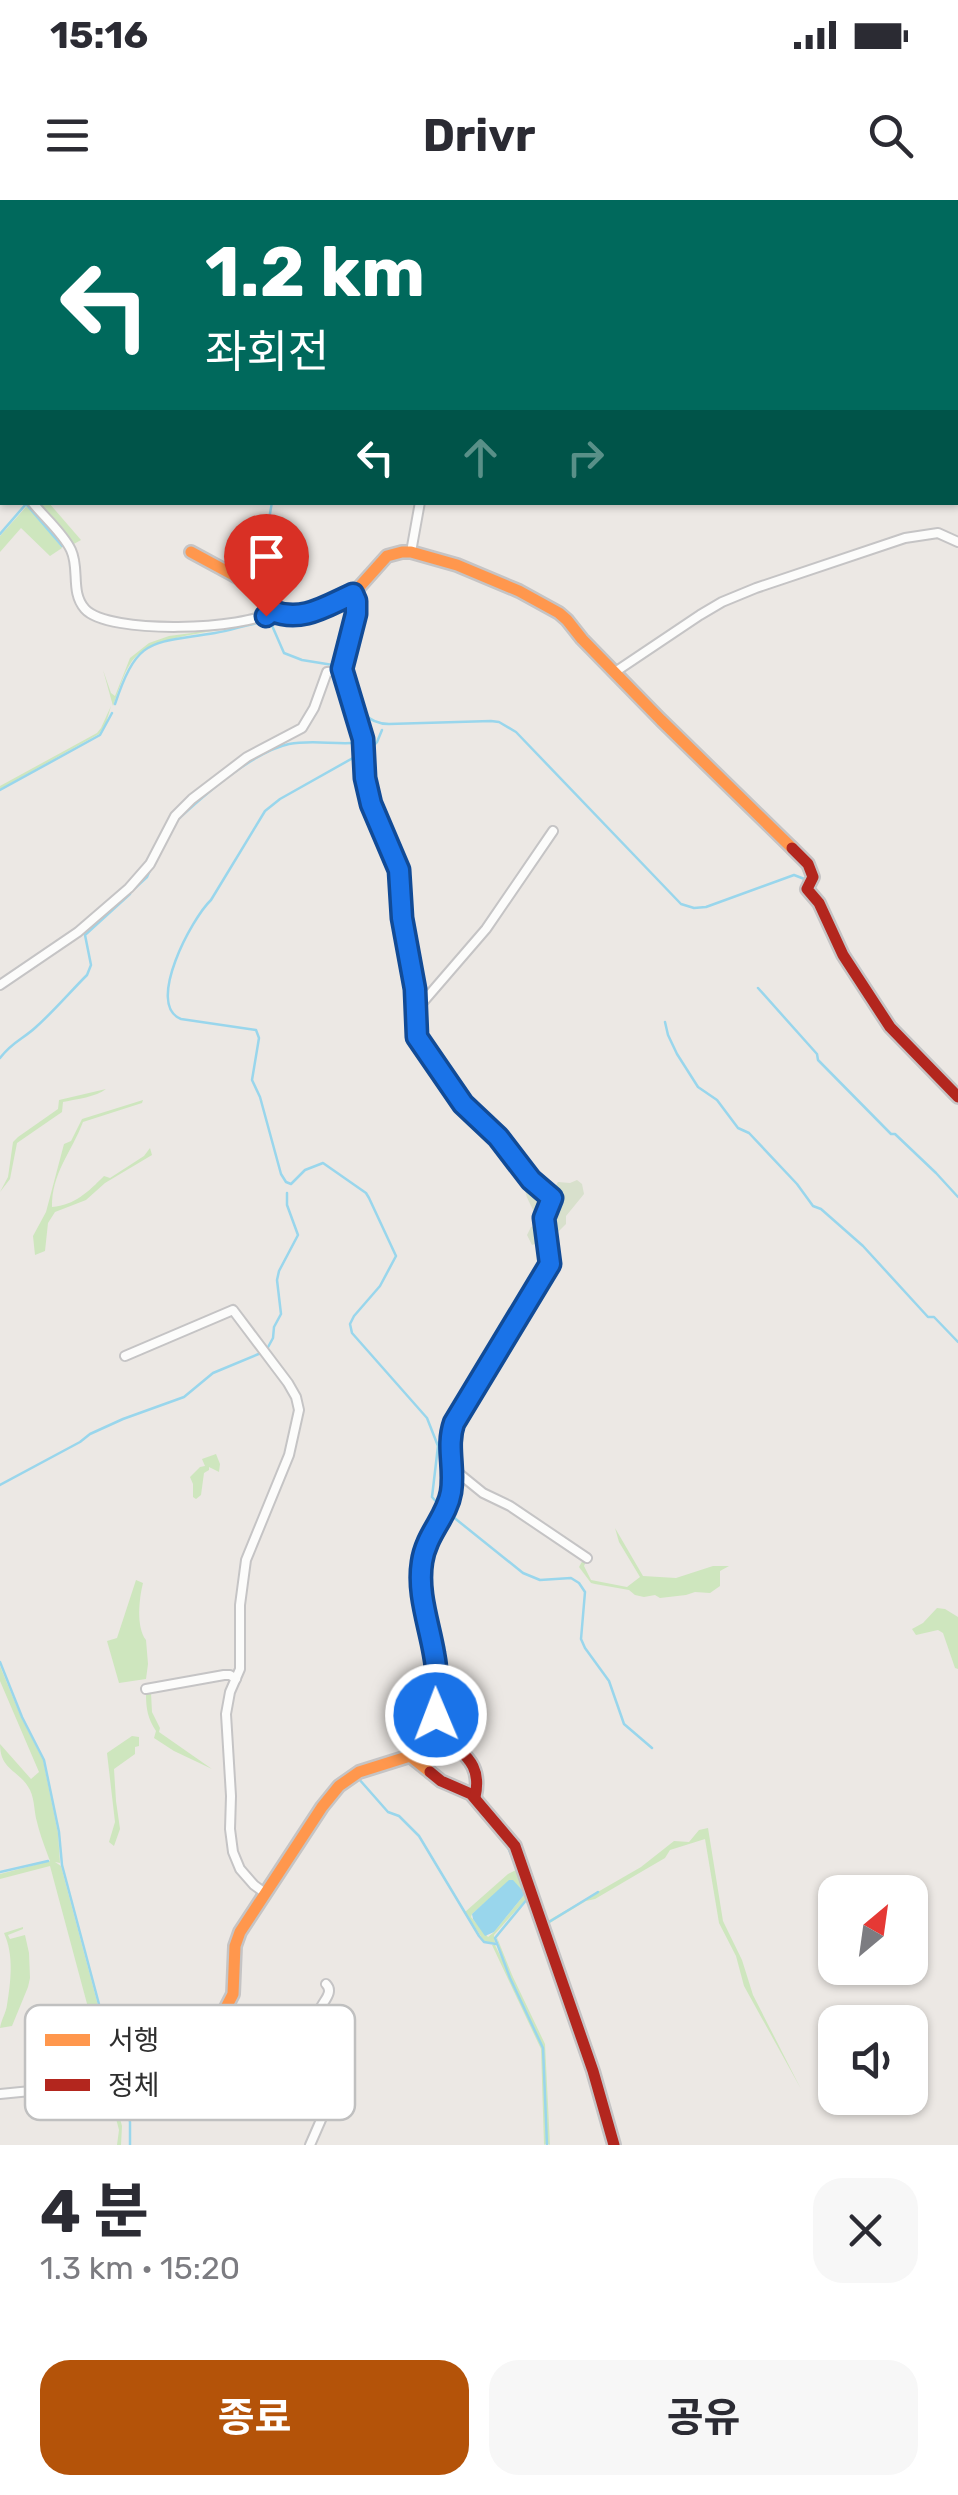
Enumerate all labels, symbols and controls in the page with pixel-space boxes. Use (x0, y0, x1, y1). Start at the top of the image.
text: 15:16 (50, 12, 148, 58)
icon: menu (40, 108, 95, 163)
icon: search (863, 108, 918, 163)
text: Drivr (423, 109, 535, 162)
text: 1.2 km (205, 231, 425, 314)
icon: left (40, 240, 170, 370)
text: 좌회전 (205, 325, 329, 378)
icon: left (348, 430, 403, 485)
icon: ahead (453, 430, 508, 485)
icon: right (558, 430, 613, 485)
pin (224, 514, 309, 617)
icon: arrive (239, 529, 294, 584)
position arrow (384, 1663, 488, 1767)
north arrow (818, 1875, 928, 1985)
map controls (818, 1875, 928, 2115)
legend (25, 2005, 355, 2120)
button: sound (818, 2005, 928, 2115)
text: 서행 (108, 2024, 160, 2057)
text: 정체 (108, 2069, 160, 2102)
text: 4 분 (40, 2176, 149, 2247)
button: close (813, 2178, 918, 2283)
text: 1.3 km · 15:20 (40, 2249, 240, 2287)
button: 종료 (40, 2360, 469, 2475)
button: 공유 (489, 2360, 918, 2475)

